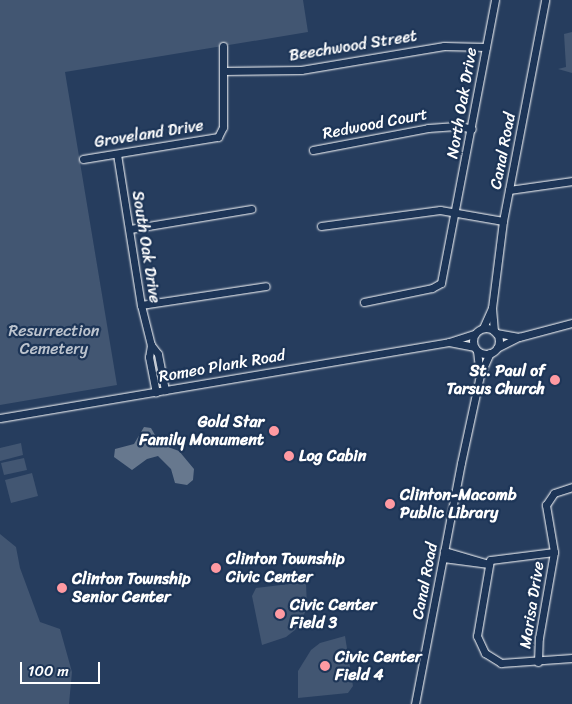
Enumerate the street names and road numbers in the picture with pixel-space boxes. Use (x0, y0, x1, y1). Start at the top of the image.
street label: Beechwood Street (288, 26, 418, 66)
street label: North Oak Drive (443, 46, 481, 160)
street label: Redwood Court (321, 104, 429, 144)
street label: Canal Road (486, 111, 520, 191)
street label: Groveland Drive (93, 116, 205, 152)
street label: South Oak Drive (128, 189, 164, 305)
street label: Romeo Plank Road (157, 345, 287, 387)
street label: Canal Road (408, 541, 442, 621)
street label: Marisa Drive (516, 560, 548, 650)

